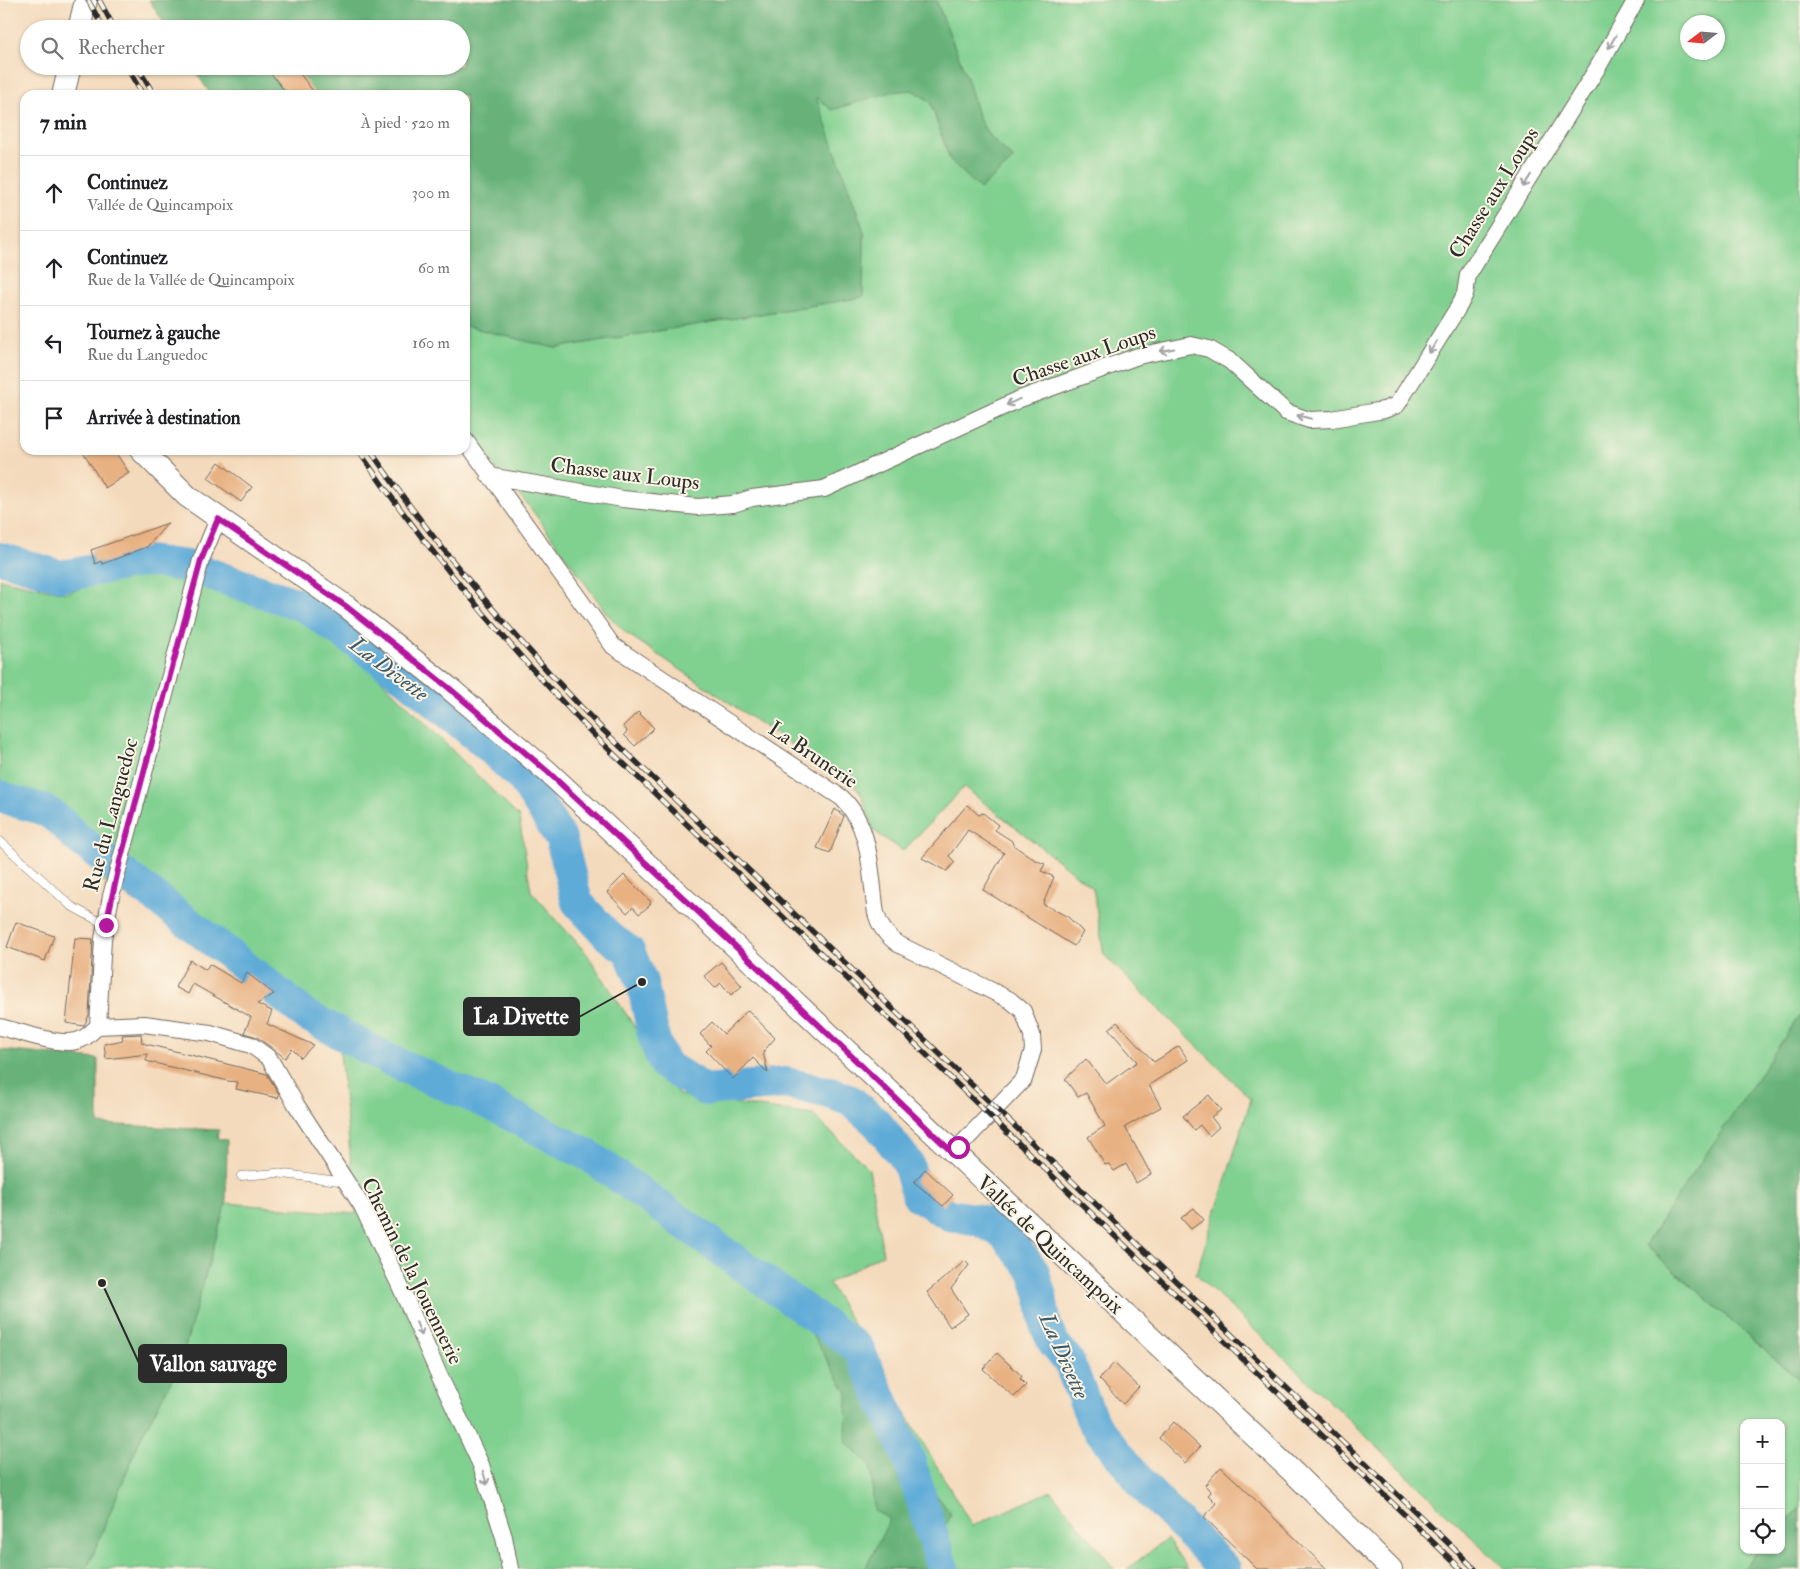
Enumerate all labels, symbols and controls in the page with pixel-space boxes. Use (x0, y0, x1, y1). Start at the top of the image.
north arrow (1680, 15, 1725, 60)
search box (20, 20, 470, 75)
icon: search (38, 34, 66, 62)
one-way arrow (1607, 35, 1617, 50)
text: Rechercher (78, 36, 165, 60)
text: 7 min (40, 109, 87, 136)
text: À pied · 520 m (361, 113, 450, 133)
street label: Chasse aux Loups (1443, 122, 1545, 264)
text: Continuez (87, 171, 168, 195)
one-way arrow (1521, 173, 1531, 187)
icon: ahead (40, 179, 68, 207)
text: 300 m (412, 183, 450, 203)
text: Vallée de Quincampoix (87, 195, 233, 215)
text: Continuez (87, 246, 168, 270)
icon: ahead (40, 254, 68, 282)
text: 60 m (418, 258, 450, 278)
text: Rue de la Vallée de Quincampoix (87, 270, 295, 290)
street label: Chasse aux Loups (1009, 319, 1159, 393)
text: Tournez à gauche (87, 321, 220, 345)
icon: left (40, 329, 68, 357)
text: 160 m (412, 333, 450, 353)
one-way arrow (1428, 340, 1438, 354)
text: Rue du Languedoc (87, 345, 208, 365)
one-way arrow (1159, 346, 1175, 355)
one-way arrow (1006, 398, 1021, 407)
icon: arrive (40, 404, 68, 432)
text: Arrivée à destination (87, 406, 241, 430)
one-way arrow (1297, 412, 1313, 421)
street label: Chasse aux Loups (549, 451, 701, 497)
water label: La Divette (343, 630, 434, 708)
street label: La Brunerie (763, 715, 863, 795)
street label: Rue du Languedoc (77, 735, 145, 895)
route end (95, 914, 118, 937)
callout: La Divette (464, 998, 579, 1035)
text: La Divette (473, 1003, 569, 1031)
route start (947, 1136, 970, 1159)
street label: Vallée de Quincampoix (971, 1170, 1130, 1321)
street label: Chemin de la Jouennerie (355, 1173, 469, 1369)
water label: La Divette (1032, 1308, 1096, 1404)
one-way arrow (415, 1321, 425, 1336)
callout: Vallon sauvage (139, 1345, 286, 1382)
text: Vallon sauvage (149, 1350, 277, 1379)
map controls (1740, 1419, 1785, 1554)
button: + (1740, 1419, 1785, 1464)
button: − (1740, 1464, 1785, 1509)
one-way arrow (481, 1469, 491, 1485)
button: locate (1740, 1509, 1785, 1554)

